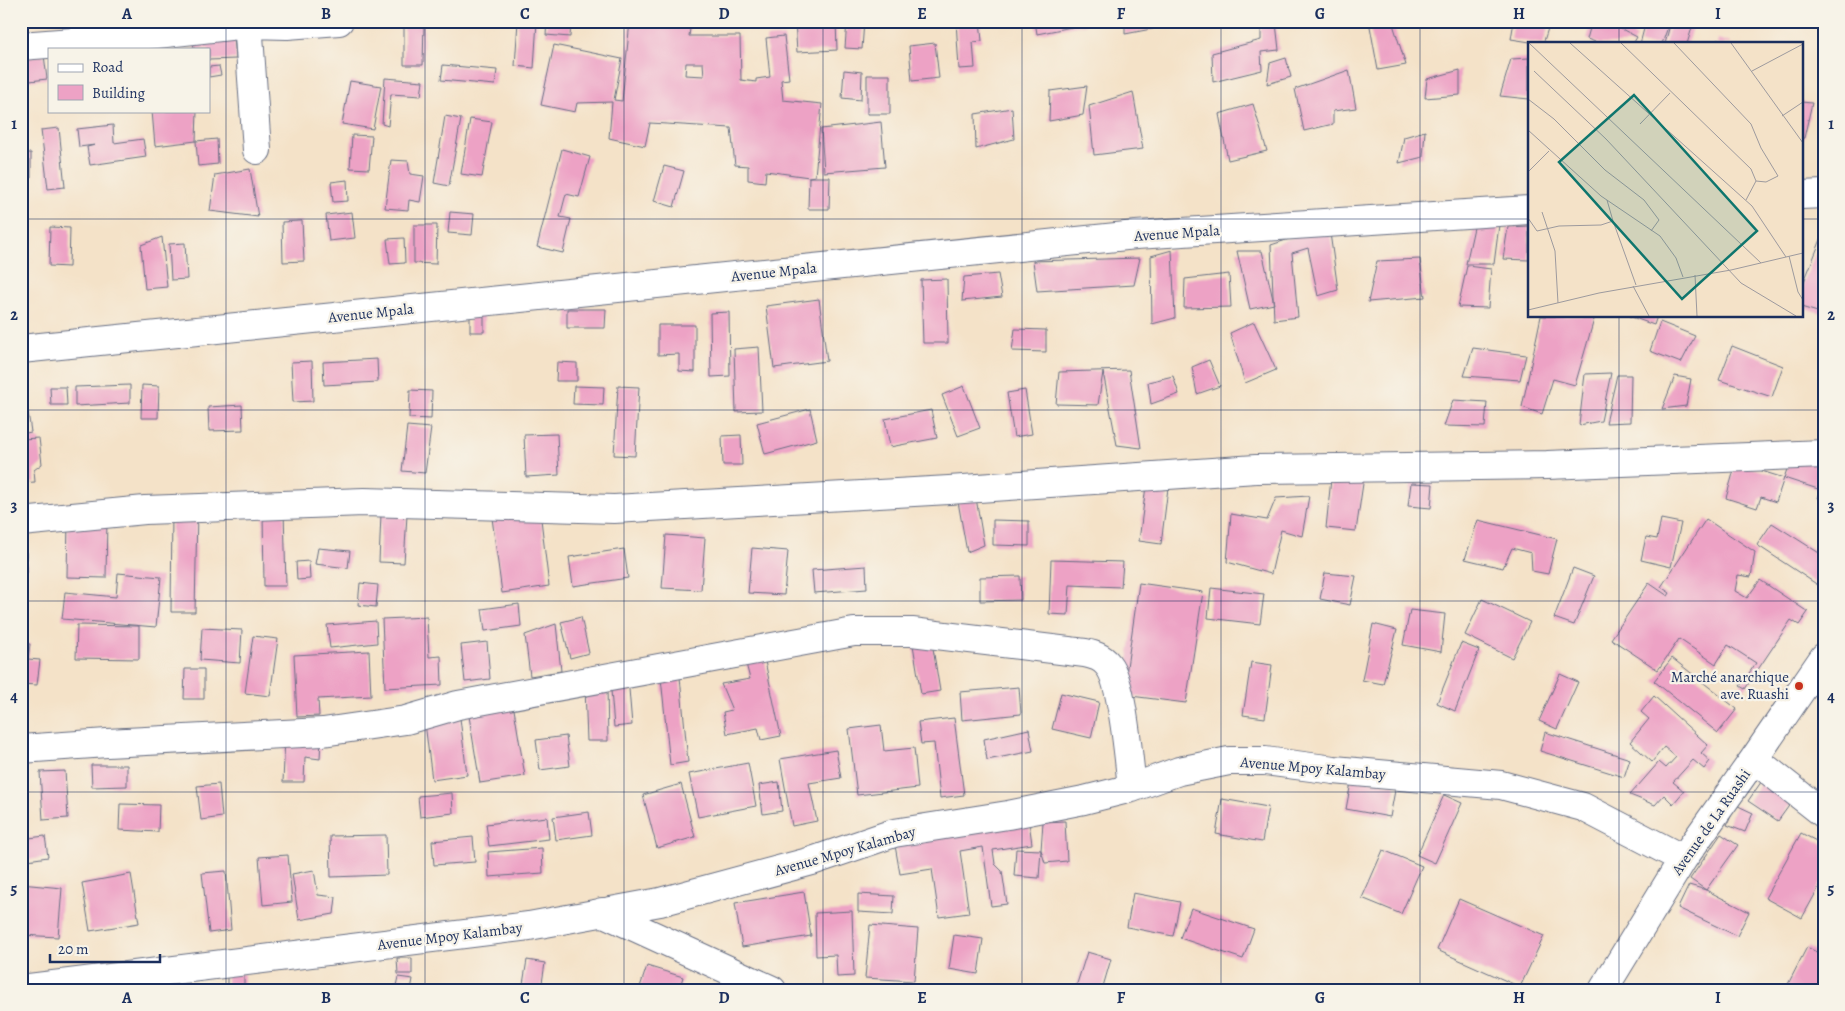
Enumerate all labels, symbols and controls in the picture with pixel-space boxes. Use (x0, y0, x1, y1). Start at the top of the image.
text: A (121, 3, 133, 25)
text: B (321, 3, 331, 25)
text: C (520, 3, 530, 25)
text: D (718, 3, 730, 25)
text: E (917, 3, 927, 25)
text: F (1117, 3, 1126, 25)
text: G (1315, 3, 1325, 25)
text: H (1513, 3, 1525, 25)
text: I (1715, 3, 1721, 25)
inset map (1528, 42, 1802, 318)
legend (48, 48, 210, 112)
text: Road (92, 57, 124, 77)
text: Building (92, 83, 145, 103)
text: 1 (11, 113, 17, 135)
text: 1 (1828, 113, 1834, 135)
street label: Avenue Mpala (1132, 220, 1221, 246)
street label: Avenue Mpala (729, 258, 818, 287)
street label: Avenue Mpala (326, 299, 415, 328)
text: 2 (10, 304, 18, 326)
text: 2 (1827, 304, 1835, 326)
text: 3 (11, 495, 18, 517)
text: 3 (1828, 495, 1835, 517)
place label: Marché anarchique ave. Ruashi (1671, 667, 1789, 704)
marker: Marché anarchique ave. Ruashi (1793, 680, 1805, 692)
text: 4 (10, 686, 18, 708)
text: 4 (1827, 686, 1835, 708)
street label: Avenue Mpoy Kalambay (1239, 752, 1387, 784)
street label: Avenue de La Ruashi (1666, 765, 1755, 880)
street label: Avenue Mpoy Kalambay (771, 821, 918, 881)
text: 5 (11, 878, 18, 900)
text: 5 (1828, 878, 1835, 900)
street label: Avenue Mpoy Kalambay (376, 917, 524, 955)
scale bar (50, 931, 160, 963)
text: 20 m (58, 939, 89, 959)
text: A (121, 987, 133, 1009)
text: B (321, 987, 331, 1009)
text: C (520, 987, 530, 1009)
text: D (718, 987, 730, 1009)
text: E (917, 987, 927, 1009)
text: F (1117, 987, 1126, 1009)
text: G (1315, 987, 1325, 1009)
text: H (1513, 987, 1525, 1009)
text: I (1715, 987, 1721, 1009)

